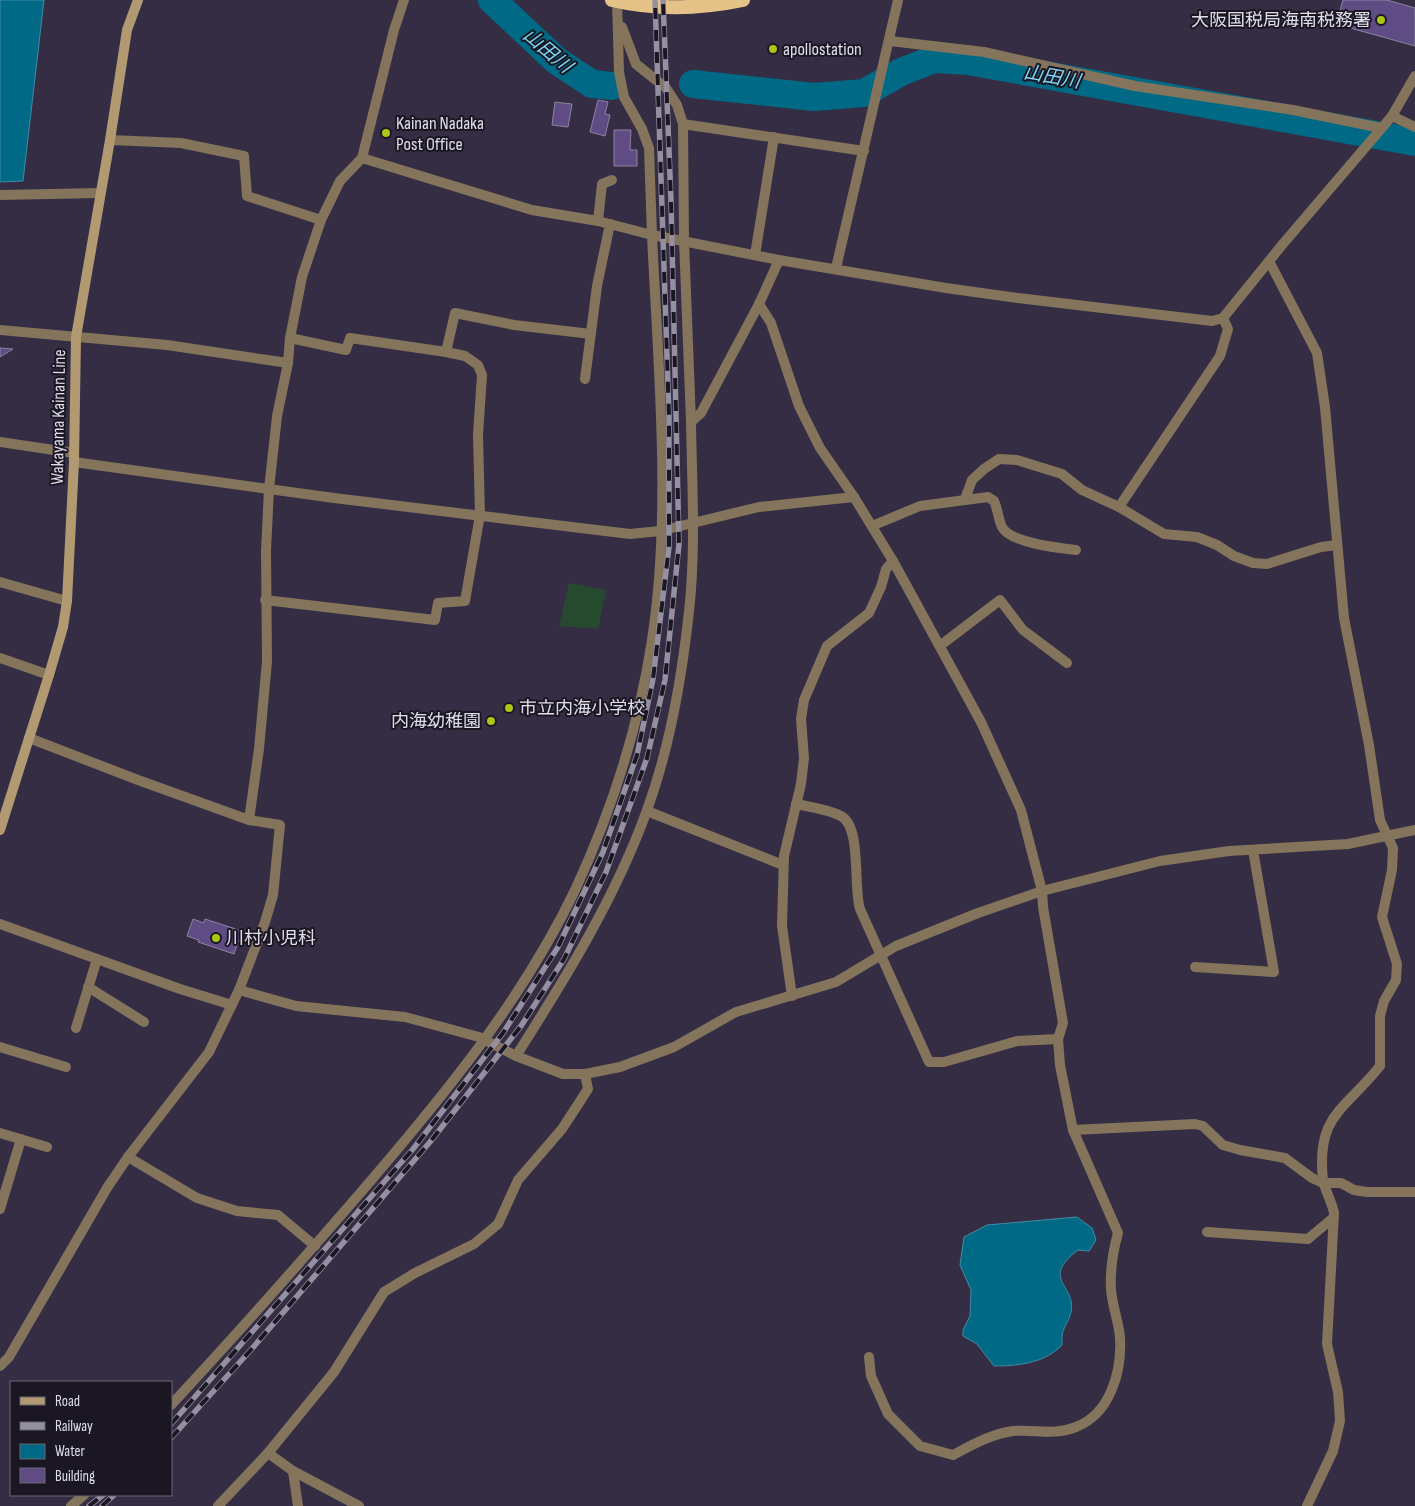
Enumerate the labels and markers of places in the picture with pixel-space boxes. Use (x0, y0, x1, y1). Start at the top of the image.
place label: 大阪国税局海南税務署 (1191, 10, 1371, 31)
marker: 大阪国税局海南税務署 (1375, 14, 1387, 26)
place label: apollostation (783, 39, 862, 60)
marker: apollostation (767, 43, 779, 55)
place label: Kainan Nadaka Post Office (396, 113, 484, 155)
marker: Kainan Nadaka Post Office (380, 127, 392, 139)
place label: 市立内海小学校 (519, 698, 645, 719)
marker: 市立内海小学校 (503, 702, 515, 714)
place label: 内海幼稚園 (391, 711, 481, 732)
marker: 内海幼稚園 (485, 715, 497, 727)
place label: 川村小児科 (226, 928, 316, 949)
marker: 川村小児科 (210, 932, 222, 944)

